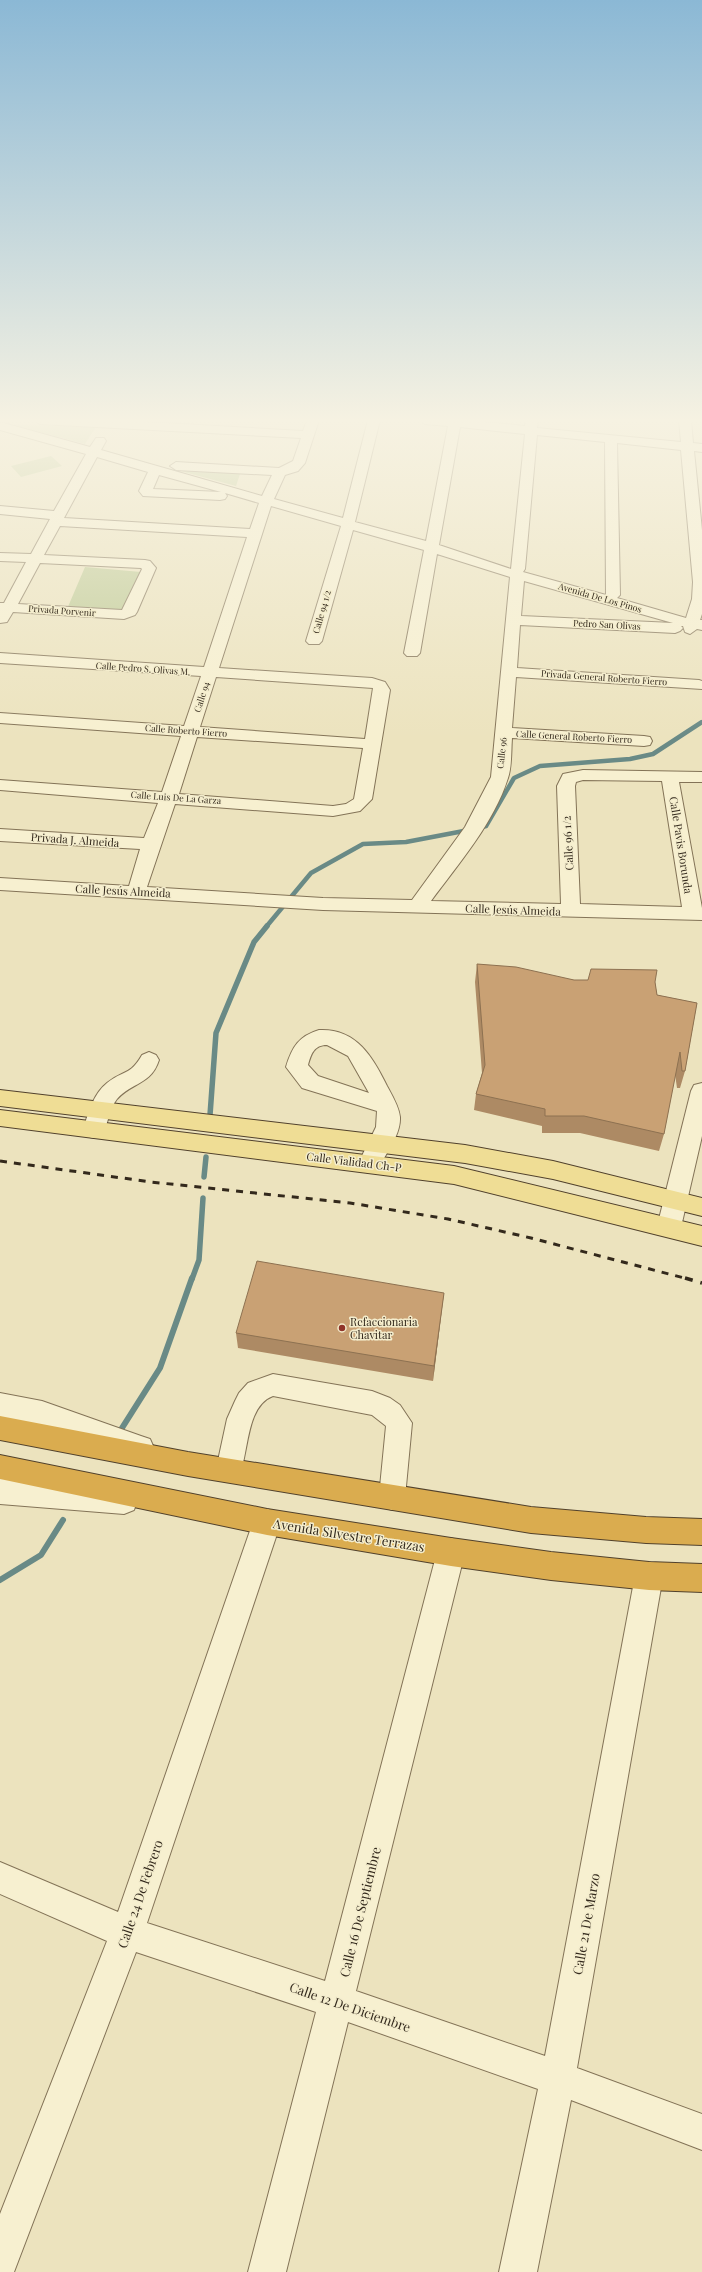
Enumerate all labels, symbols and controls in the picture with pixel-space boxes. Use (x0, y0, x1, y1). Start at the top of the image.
street label: Avenida De Los Pinos (556, 579, 643, 615)
street label: Calle 94 1/2 (309, 589, 333, 635)
street label: Privada Porvenir (28, 602, 96, 618)
street label: Pedro San Olivas (573, 616, 641, 632)
street label: Calle Pedro S. Olivas M. (95, 659, 191, 677)
street label: Privada General Roberto Fierro (541, 667, 668, 687)
street label: Calle 94 (190, 679, 212, 714)
street label: Calle Roberto Fierro (145, 721, 228, 739)
street label: Calle General Roberto Fierro (516, 727, 633, 745)
street label: Calle 96 (493, 736, 509, 769)
street label: Calle Luis De La Garza (130, 788, 222, 806)
street label: Calle Pavis Borunda (666, 795, 697, 895)
street label: Calle 96 1/2 (559, 815, 576, 871)
street label: Privada J. Almeida (30, 829, 120, 850)
street label: Calle Jesús Almeida (75, 881, 172, 901)
street label: Calle Jesús Almeida (465, 900, 562, 919)
street label: Calle Vialidad Ch-P (306, 1148, 403, 1175)
place label: Refaccionaria Chavitar (350, 1314, 418, 1342)
marker: Refaccionaria Chavitar (337, 1323, 347, 1333)
street label: Avenida Silvestre Terrazas (271, 1514, 426, 1555)
street label: Calle 24 De Febrero (113, 1837, 166, 1950)
street label: Calle 16 De Septiembre (335, 1845, 384, 1979)
street label: Calle 21 De Marzo (568, 1872, 603, 1976)
street label: Calle 12 De Diciembre (287, 1978, 413, 2035)

